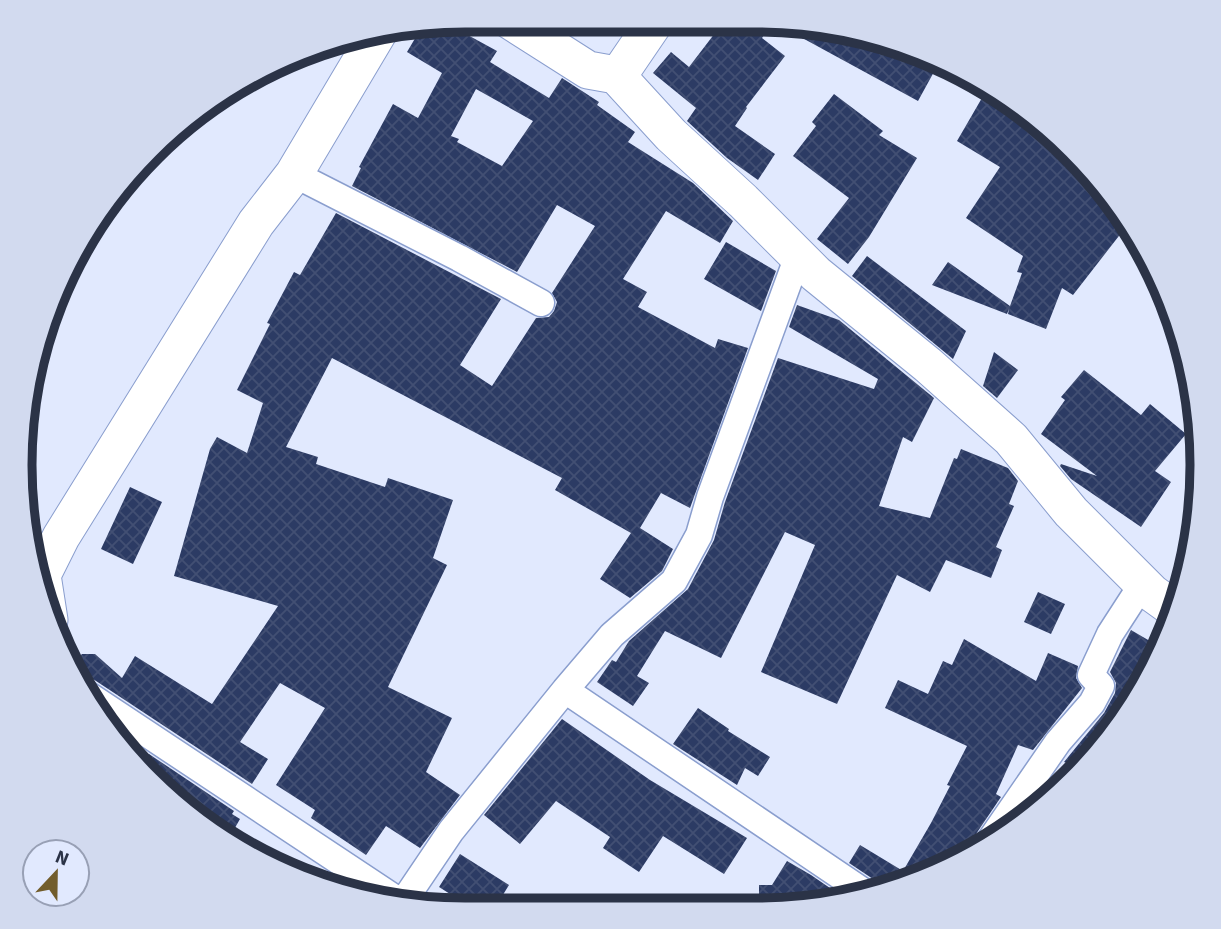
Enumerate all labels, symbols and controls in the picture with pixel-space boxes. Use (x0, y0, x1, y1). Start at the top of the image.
north arrow (21, 838, 91, 908)
text: N (51, 844, 73, 874)

